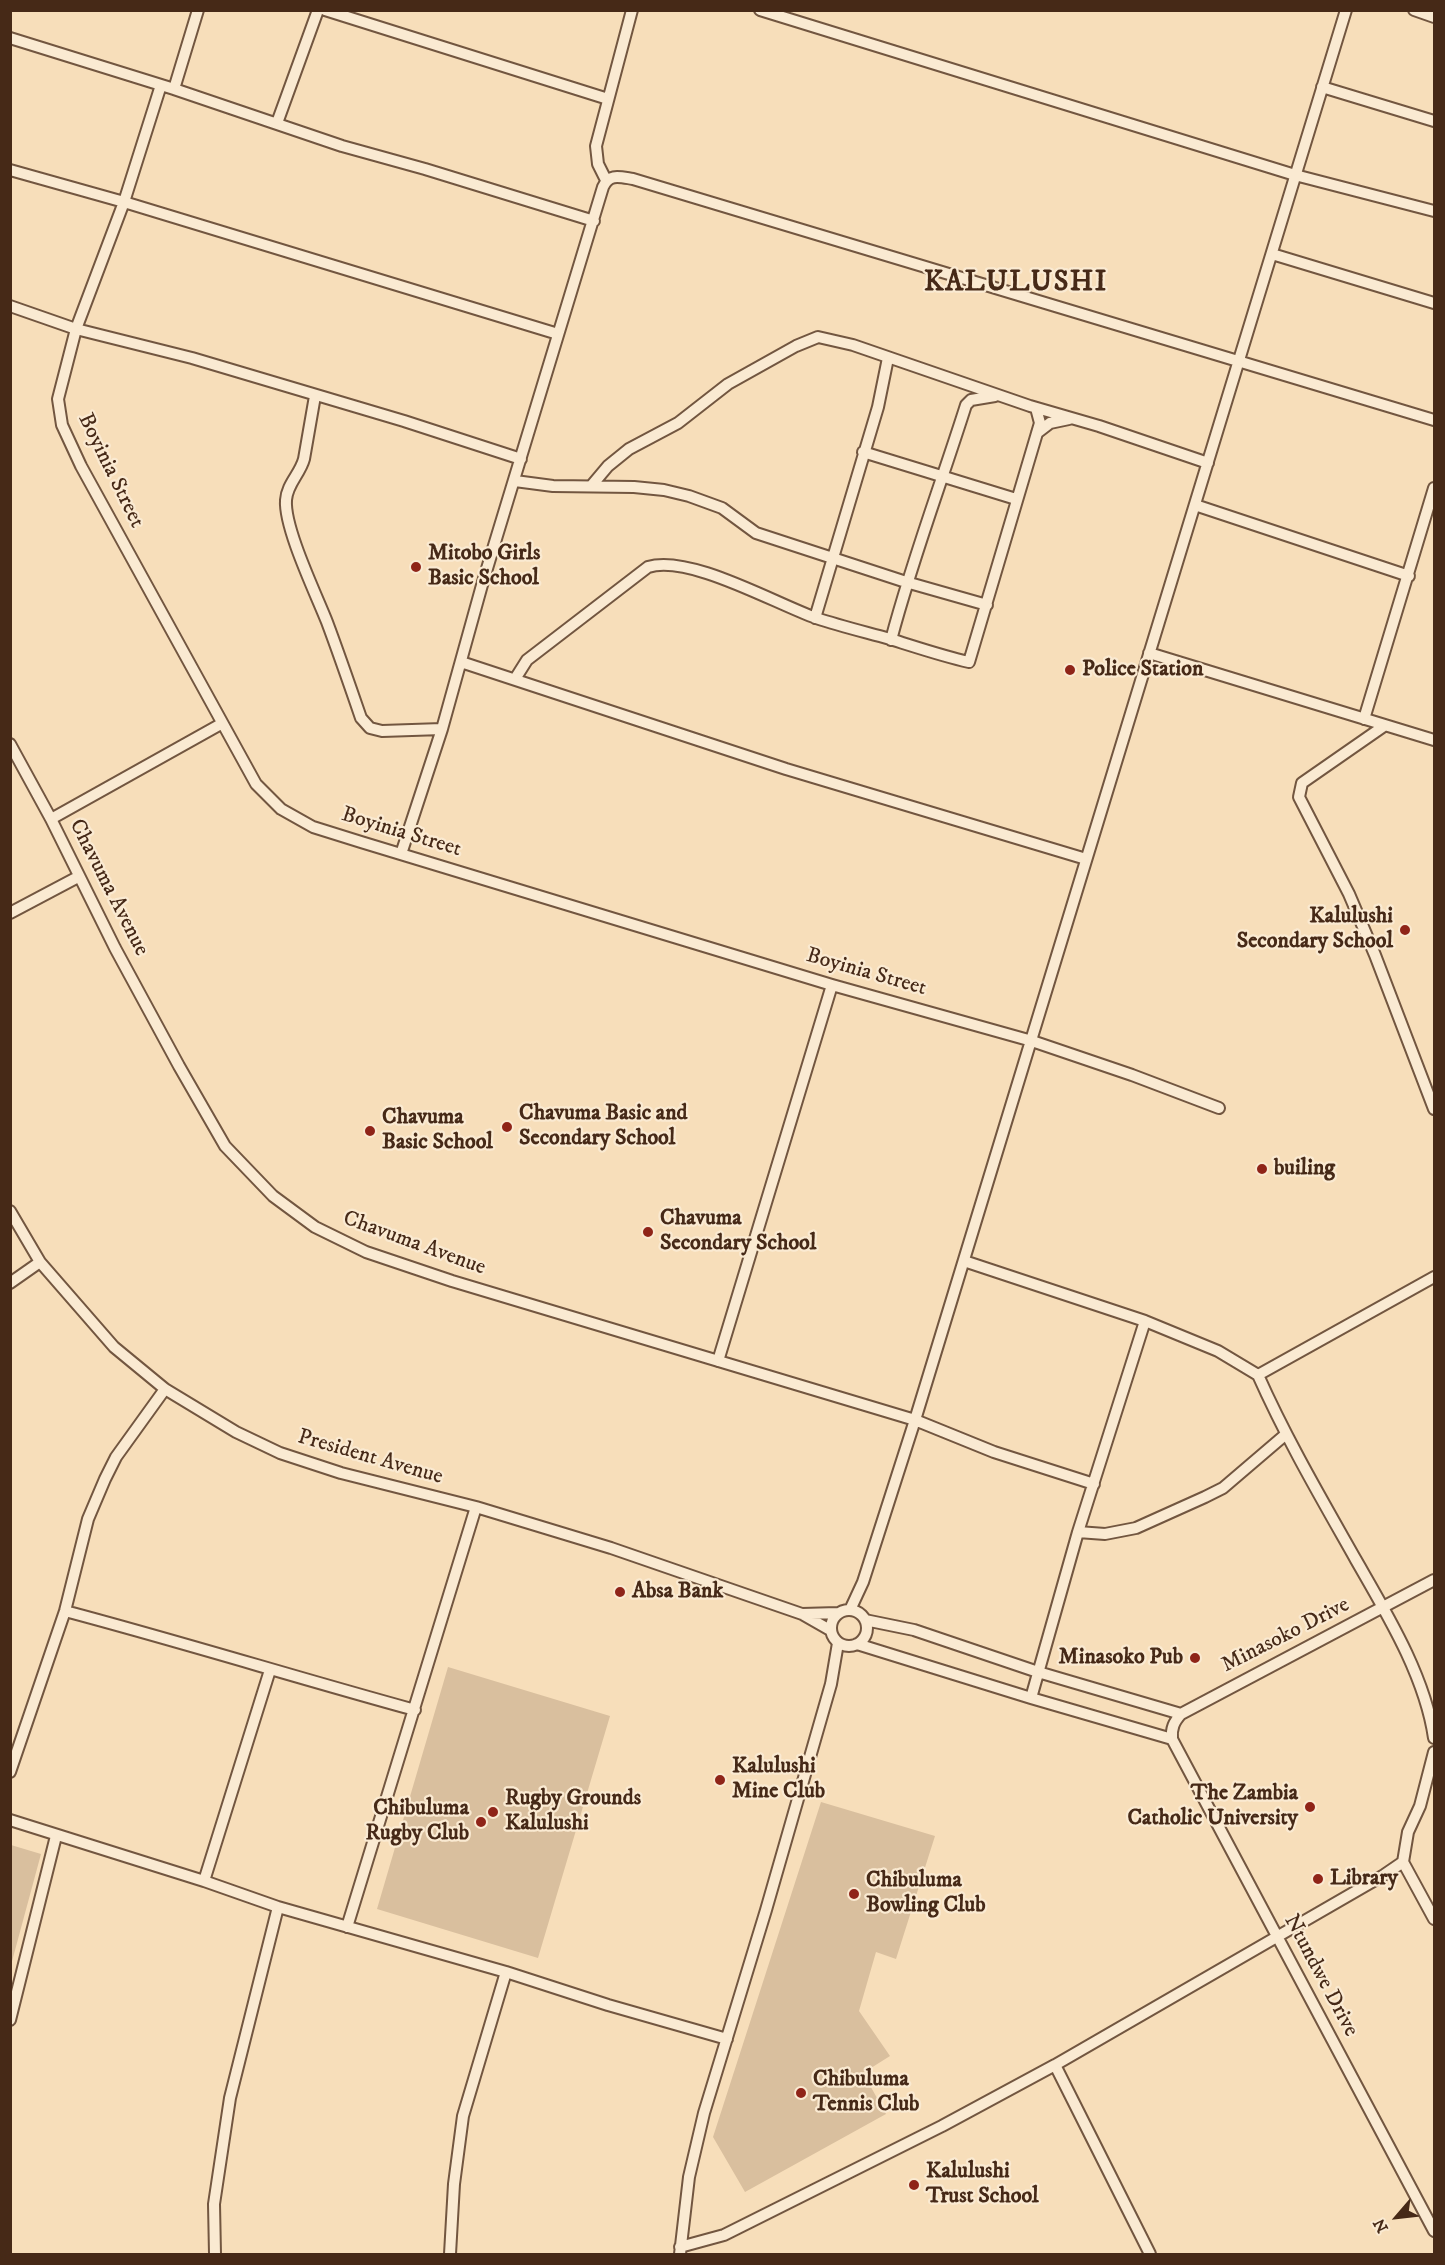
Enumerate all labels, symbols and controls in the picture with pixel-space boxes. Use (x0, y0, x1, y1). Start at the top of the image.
district label: KALULUSHI (924, 267, 1108, 301)
street label: Boyinia Street (71, 409, 149, 533)
place label: Mitobo Girls Basic School (428, 541, 540, 592)
marker: Mitobo Girls Basic School (409, 560, 423, 574)
place label: Police Station (1082, 657, 1203, 683)
marker: Police Station (1063, 663, 1077, 677)
street label: Boyinia Street (338, 802, 464, 864)
street label: Chavuma Avenue (62, 815, 154, 961)
place label: Kalulushi Secondary School (1237, 904, 1393, 956)
marker: Kalulushi Secondary School (1398, 923, 1412, 937)
street label: Boyinia Street (803, 943, 929, 1003)
place label: Chavuma Basic and Secondary School (519, 1101, 688, 1152)
place label: Chavuma Basic School (382, 1105, 493, 1156)
marker: Chavuma Basic and Secondary School (500, 1120, 514, 1134)
marker: Chavuma Basic School (363, 1124, 377, 1138)
place label: builing (1274, 1156, 1335, 1182)
marker: builing (1255, 1162, 1269, 1176)
street label: Chavuma Avenue (339, 1206, 489, 1282)
place label: Chavuma Secondary School (660, 1206, 816, 1258)
marker: Chavuma Secondary School (641, 1225, 655, 1239)
street label: President Avenue (294, 1425, 446, 1491)
place label: Absa Bank (632, 1579, 723, 1605)
marker: Absa Bank (613, 1585, 627, 1599)
street label: Minasoko Drive (1218, 1593, 1354, 1679)
place label: Minasoko Pub (1059, 1645, 1183, 1671)
marker: Minasoko Pub (1188, 1651, 1202, 1665)
place label: Kalulushi Mine Club (732, 1754, 825, 1806)
marker: Kalulushi Mine Club (713, 1773, 727, 1787)
place label: The Zambia Catholic University (1127, 1781, 1298, 1832)
place label: Rugby Grounds Kalulushi (505, 1786, 641, 1838)
place label: Chibuluma Rugby Club (365, 1796, 469, 1848)
marker: The Zambia Catholic University (1303, 1800, 1317, 1814)
marker: Rugby Grounds Kalulushi (486, 1805, 500, 1819)
marker: Chibuluma Rugby Club (474, 1815, 488, 1829)
place label: Library (1330, 1866, 1398, 1892)
place label: Chibuluma Bowling Club (866, 1868, 986, 1920)
marker: Library (1311, 1872, 1325, 1886)
marker: Chibuluma Bowling Club (847, 1887, 861, 1901)
street label: Ntundwe Drive (1277, 1910, 1363, 2042)
place label: Chibuluma Tennis Club (813, 2067, 919, 2118)
marker: Chibuluma Tennis Club (794, 2086, 808, 2100)
place label: Kalulushi Trust School (926, 2159, 1039, 2210)
marker: Kalulushi Trust School (907, 2178, 921, 2192)
north arrow (1367, 2187, 1427, 2247)
text: N (1369, 2215, 1393, 2236)

